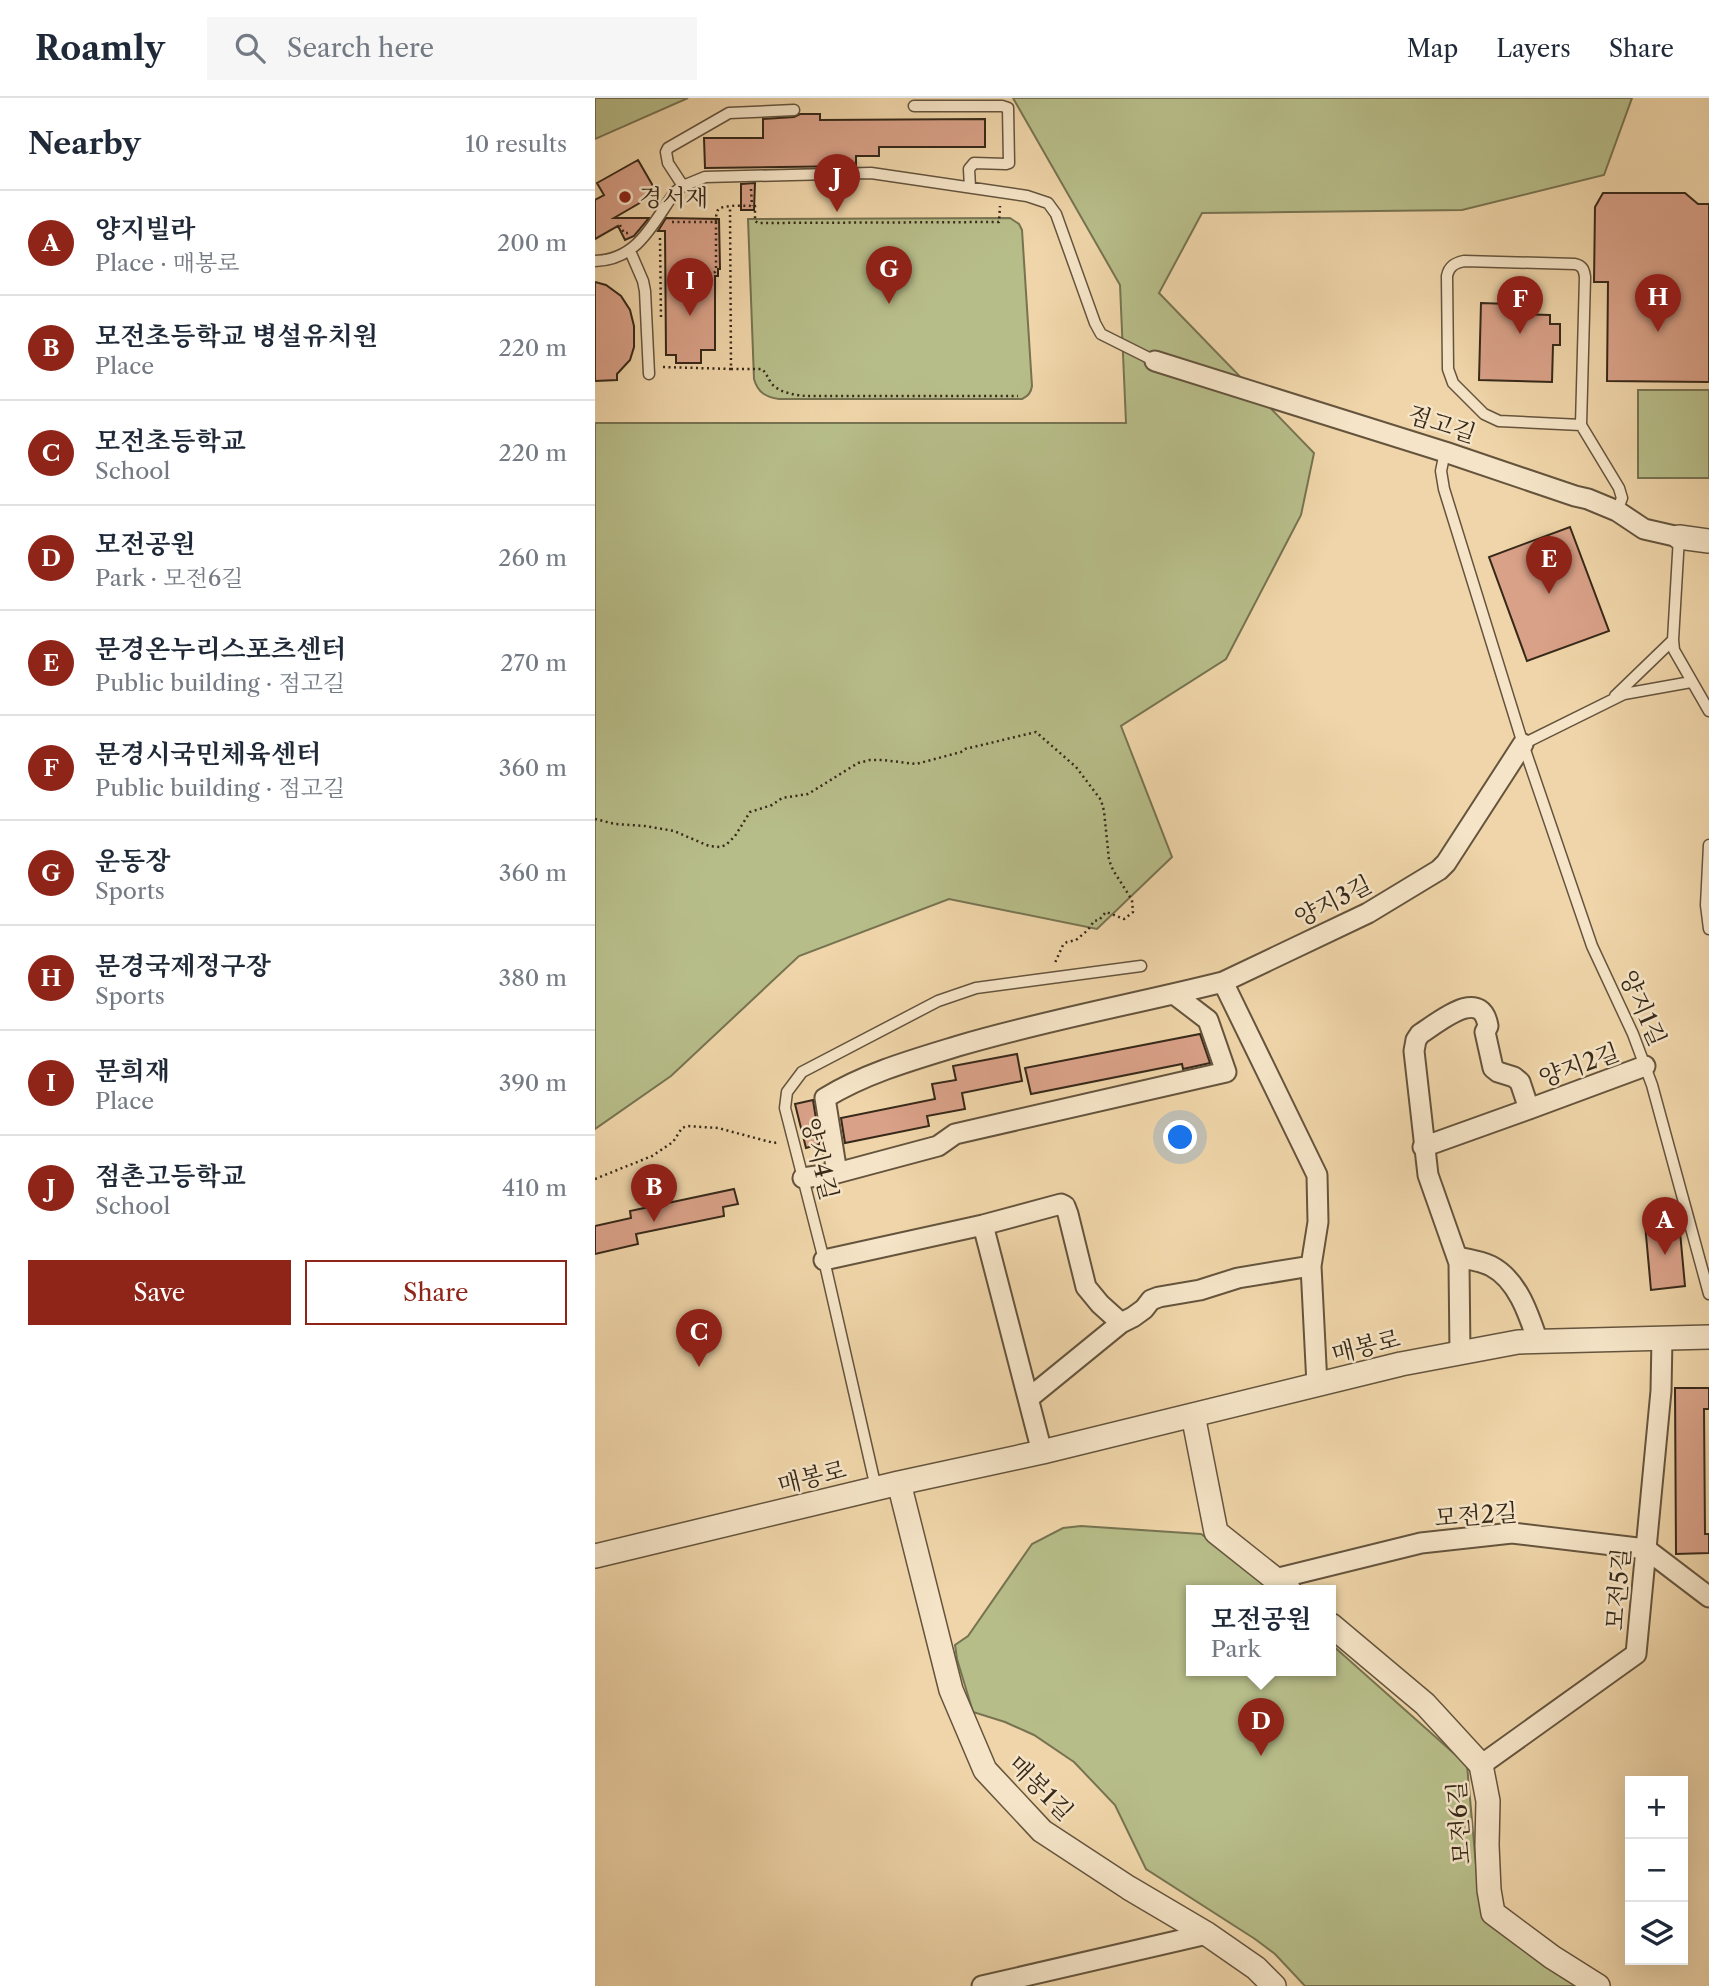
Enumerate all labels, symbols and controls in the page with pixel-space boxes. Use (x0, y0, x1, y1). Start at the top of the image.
search box (207, 17, 697, 80)
text: Roamly (35, 28, 165, 69)
icon: search (231, 29, 269, 67)
text: Search here (287, 32, 434, 64)
text: Map (1407, 34, 1458, 63)
text: Layers (1496, 34, 1571, 63)
text: Share (1609, 34, 1674, 63)
text: Nearby (28, 125, 141, 162)
text: 10 results (465, 130, 567, 158)
pin: J (814, 154, 860, 212)
place label: 경서재 (639, 183, 709, 212)
marker: 경서재 (617, 189, 633, 205)
text: 양지빌라 (95, 213, 195, 245)
text: A (42, 229, 60, 257)
text: 200 m (497, 229, 567, 257)
pin: G (866, 246, 912, 304)
text: Place · 매봉로 (95, 249, 240, 277)
pin: I (667, 258, 713, 316)
pin: H (1635, 274, 1681, 332)
pin: F (1497, 276, 1543, 334)
text: 모전초등학교 병설유치원 (95, 320, 378, 352)
text: B (42, 334, 60, 362)
text: 220 m (498, 334, 567, 362)
text: Place (95, 352, 154, 380)
street label: 점고길 (1404, 399, 1480, 449)
text: 모전초등학교 (95, 425, 246, 457)
text: C (42, 439, 60, 467)
text: 220 m (498, 439, 567, 467)
text: School (95, 457, 170, 485)
text: 모전공원 (95, 528, 195, 560)
pin: E (1526, 536, 1572, 594)
text: D (41, 544, 61, 572)
text: 260 m (498, 544, 567, 572)
text: Park · 모전6길 (95, 564, 243, 592)
text: 문경온누리스포츠센터 (95, 633, 346, 665)
text: E (43, 649, 59, 677)
text: 270 m (500, 649, 567, 677)
text: Public building · 점고길 (95, 669, 345, 697)
text: 문경시국민체육센터 (95, 738, 321, 770)
text: F (43, 754, 59, 782)
text: 360 m (499, 754, 567, 782)
text: Public building · 점고길 (95, 774, 345, 802)
text: 운동장 (95, 845, 170, 877)
text: G (41, 859, 61, 887)
text: 360 m (499, 859, 567, 887)
street label: 양지3길 (1290, 869, 1376, 933)
text: Sports (95, 877, 165, 905)
text: 문경국제정구장 (95, 950, 271, 982)
text: H (41, 964, 62, 992)
text: 380 m (499, 964, 567, 992)
street label: 양지1길 (1614, 966, 1672, 1050)
text: Sports (95, 982, 165, 1010)
street label: 양지2길 (1535, 1037, 1623, 1093)
text: 문희재 (95, 1055, 170, 1087)
text: I (46, 1069, 56, 1097)
text: 390 m (499, 1069, 567, 1097)
text: Place (95, 1087, 154, 1115)
street label: 양지4길 (796, 1115, 844, 1203)
your location (1163, 1120, 1197, 1154)
text: 점촌고등학교 (95, 1160, 246, 1192)
pin: B (631, 1164, 677, 1222)
text: J (46, 1174, 56, 1202)
text: 410 m (502, 1174, 567, 1202)
text: School (95, 1192, 170, 1220)
pin: A (1642, 1197, 1688, 1255)
button: Save (28, 1260, 291, 1325)
button: Share (305, 1260, 567, 1325)
pin: C (676, 1309, 722, 1367)
street label: 매봉로 (1329, 1324, 1403, 1368)
street label: 매봉로 (775, 1455, 849, 1499)
street label: 모전2길 (1433, 1498, 1519, 1532)
street label: 모전5길 (1600, 1547, 1636, 1631)
popup (1186, 1585, 1336, 1676)
text: 모전공원 (1211, 1603, 1311, 1635)
text: Park (1211, 1635, 1261, 1663)
pin: D (1238, 1698, 1284, 1756)
street label: 매봉1길 (1003, 1750, 1079, 1826)
map controls (1625, 1776, 1688, 1965)
button: + (1625, 1776, 1688, 1839)
street label: 모전6길 (1442, 1780, 1476, 1866)
button: − (1625, 1839, 1688, 1902)
button: layers (1625, 1902, 1688, 1965)

